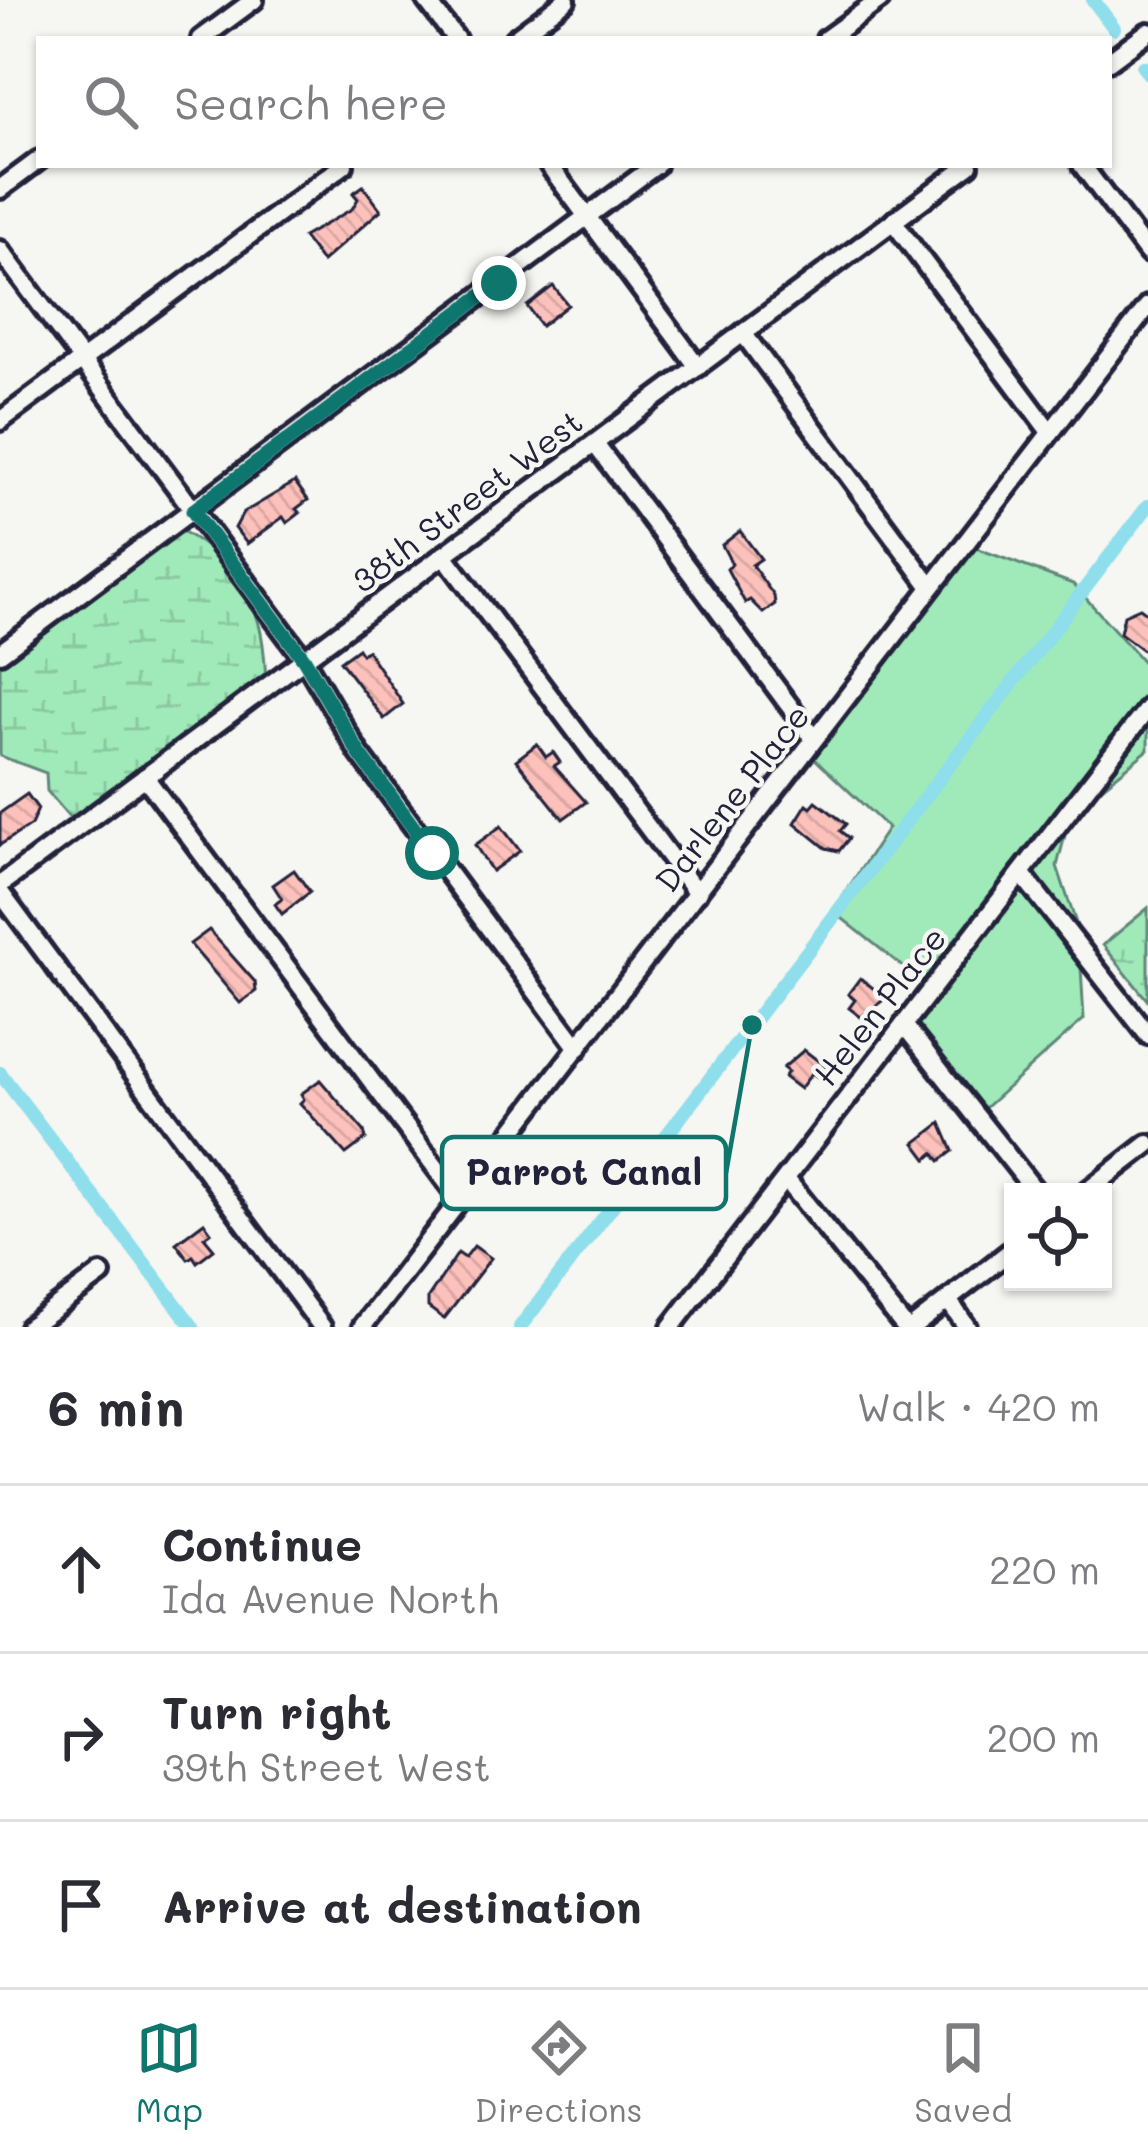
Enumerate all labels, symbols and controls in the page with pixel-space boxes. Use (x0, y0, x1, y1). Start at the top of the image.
search box (36, 36, 1112, 168)
icon: search (78, 69, 144, 135)
text: Search here (174, 73, 448, 131)
route end (472, 256, 526, 310)
street label: 38th Street West (342, 399, 590, 601)
street label: Darlene Place (644, 695, 818, 900)
route start (405, 826, 459, 880)
street label: Helen Place (803, 917, 954, 1093)
callout: Parrot Canal (442, 1137, 726, 1209)
text: Parrot Canal (466, 1147, 702, 1194)
map controls (1004, 1183, 1112, 1291)
button: locate (1004, 1183, 1112, 1291)
text: 6 min (48, 1372, 184, 1439)
text: Walk · 420 m (857, 1380, 1100, 1431)
text: Continue (162, 1514, 362, 1572)
icon: ahead (48, 1536, 114, 1602)
text: 220 m (989, 1543, 1100, 1594)
text: Ida Avenue North (162, 1572, 499, 1623)
text: Turn right (162, 1682, 391, 1740)
icon: right (48, 1704, 114, 1770)
text: 200 m (987, 1711, 1100, 1762)
text: 39th Street West (162, 1740, 491, 1791)
icon: arrive (48, 1872, 114, 1938)
text: Arrive at destination (162, 1876, 642, 1934)
tab: Map (136, 2015, 203, 2130)
tab: Directions (475, 2015, 642, 2130)
tab: Saved (914, 2015, 1012, 2130)

